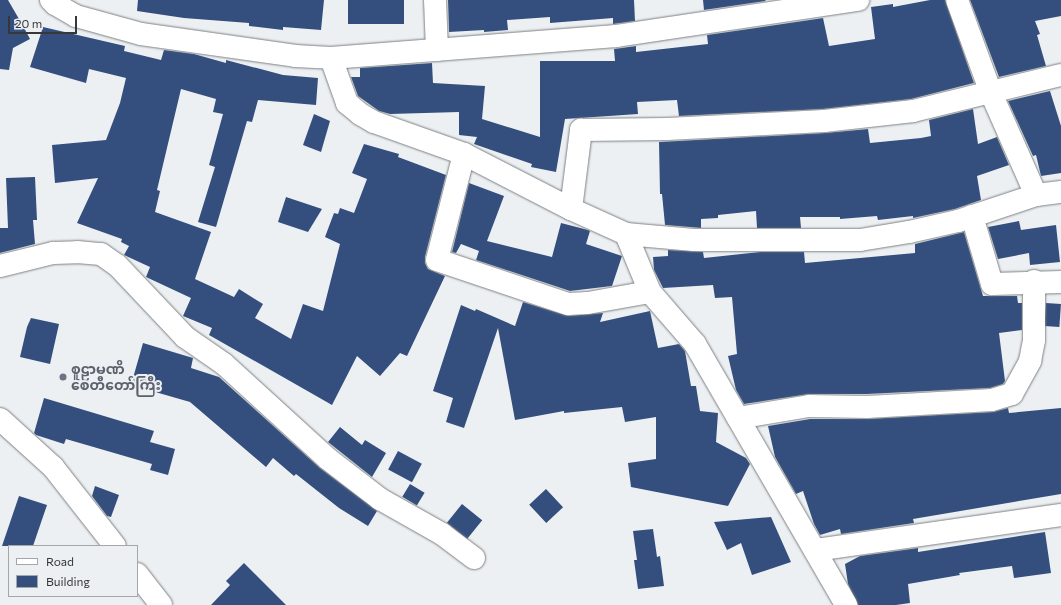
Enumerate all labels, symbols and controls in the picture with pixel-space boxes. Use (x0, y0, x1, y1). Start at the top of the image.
scale bar (10, 8, 79, 34)
text: 20 m (15, 16, 42, 30)
place label: စူဠာမဏိ စေတီတော်ကြီး (71, 361, 161, 394)
marker: စူဠာမဏိ စေတီတော်ကြီး (58, 372, 68, 382)
legend (8, 545, 138, 597)
text: Road (46, 554, 74, 568)
text: Building (46, 574, 90, 588)

